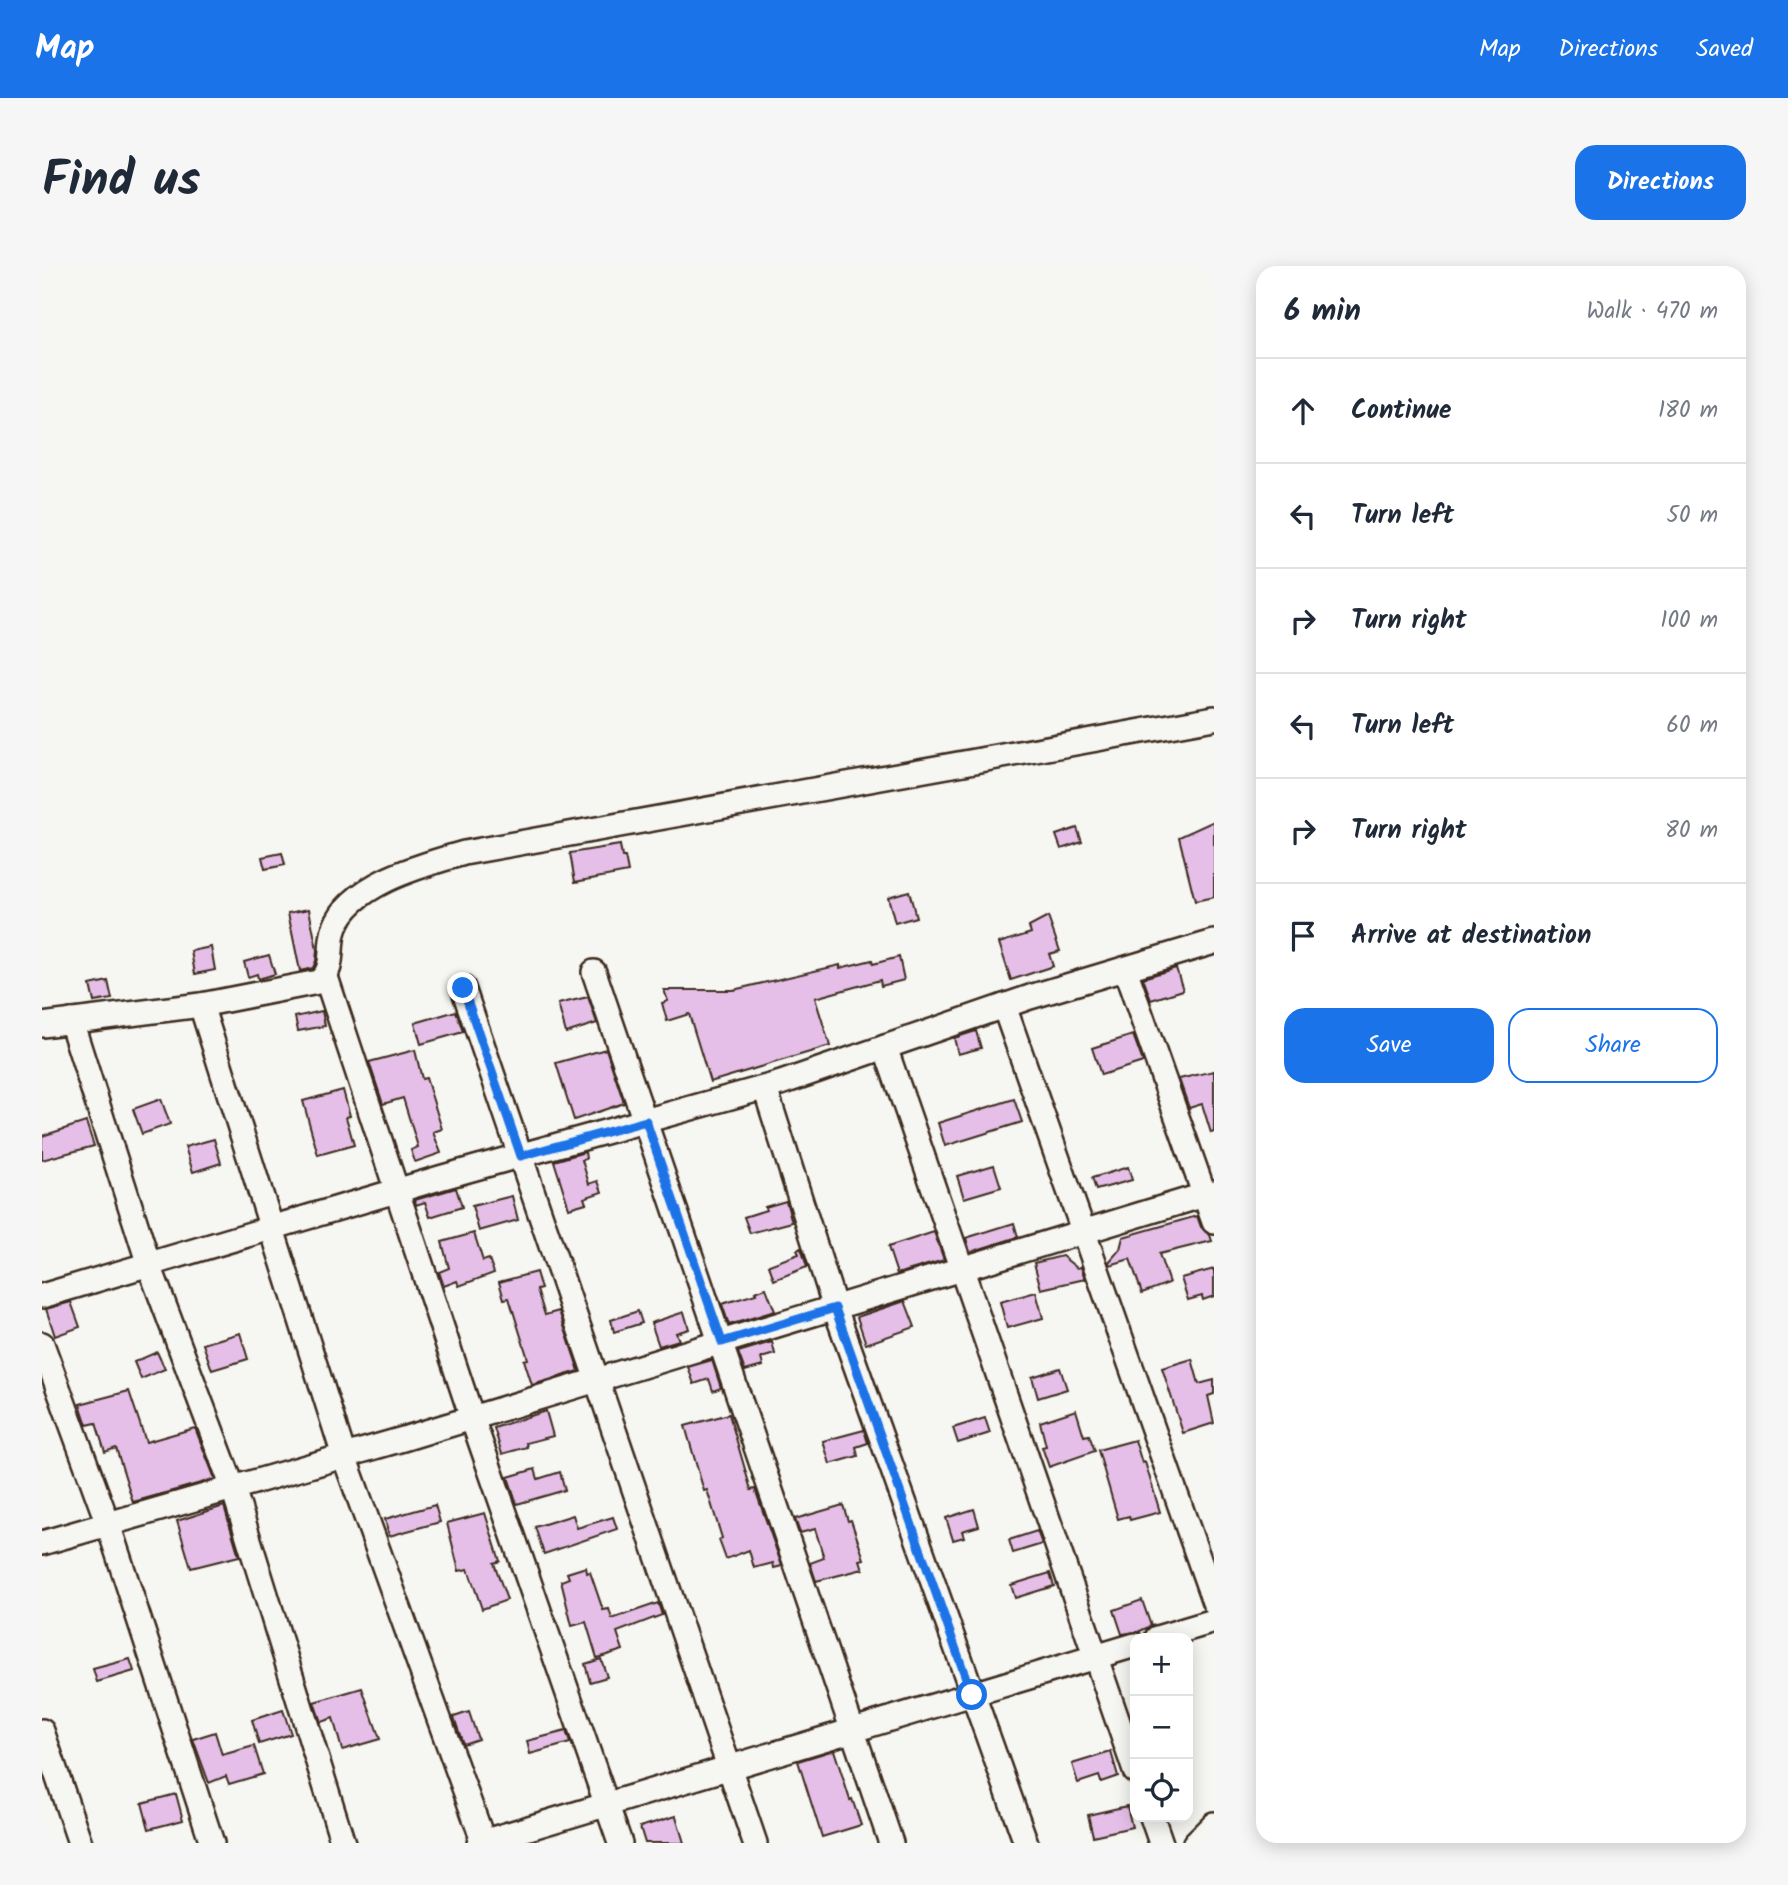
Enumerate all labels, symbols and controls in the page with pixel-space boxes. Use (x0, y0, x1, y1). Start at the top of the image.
text: Map (35, 23, 95, 76)
text: Map (1479, 30, 1521, 69)
text: Directions (1559, 30, 1658, 69)
text: Saved (1696, 30, 1753, 69)
text: Find us (42, 143, 200, 221)
button: Directions (1575, 145, 1746, 220)
text: 6 min (1284, 288, 1361, 336)
text: Walk · 470 m (1587, 294, 1718, 330)
text: Continue (1351, 390, 1452, 432)
icon: ahead (1284, 392, 1322, 430)
text: 180 m (1658, 393, 1718, 429)
text: Turn left (1351, 495, 1454, 537)
icon: left (1284, 497, 1322, 535)
text: 50 m (1667, 498, 1718, 534)
text: Turn right (1351, 600, 1467, 642)
icon: right (1284, 602, 1322, 640)
text: 100 m (1660, 603, 1718, 639)
text: Turn left (1351, 705, 1454, 747)
icon: left (1284, 707, 1322, 745)
text: 60 m (1666, 708, 1718, 744)
text: Turn right (1351, 810, 1467, 852)
icon: right (1284, 812, 1322, 850)
text: 80 m (1665, 813, 1718, 849)
text: Arrive at destination (1351, 915, 1591, 957)
icon: arrive (1284, 917, 1322, 955)
route end (447, 972, 478, 1003)
button: Save (1284, 1008, 1494, 1083)
button: Share (1508, 1008, 1718, 1083)
map controls (1130, 1633, 1193, 1822)
button: + (1130, 1633, 1193, 1696)
route start (956, 1679, 987, 1710)
button: − (1130, 1696, 1193, 1759)
button: locate (1130, 1759, 1193, 1822)

